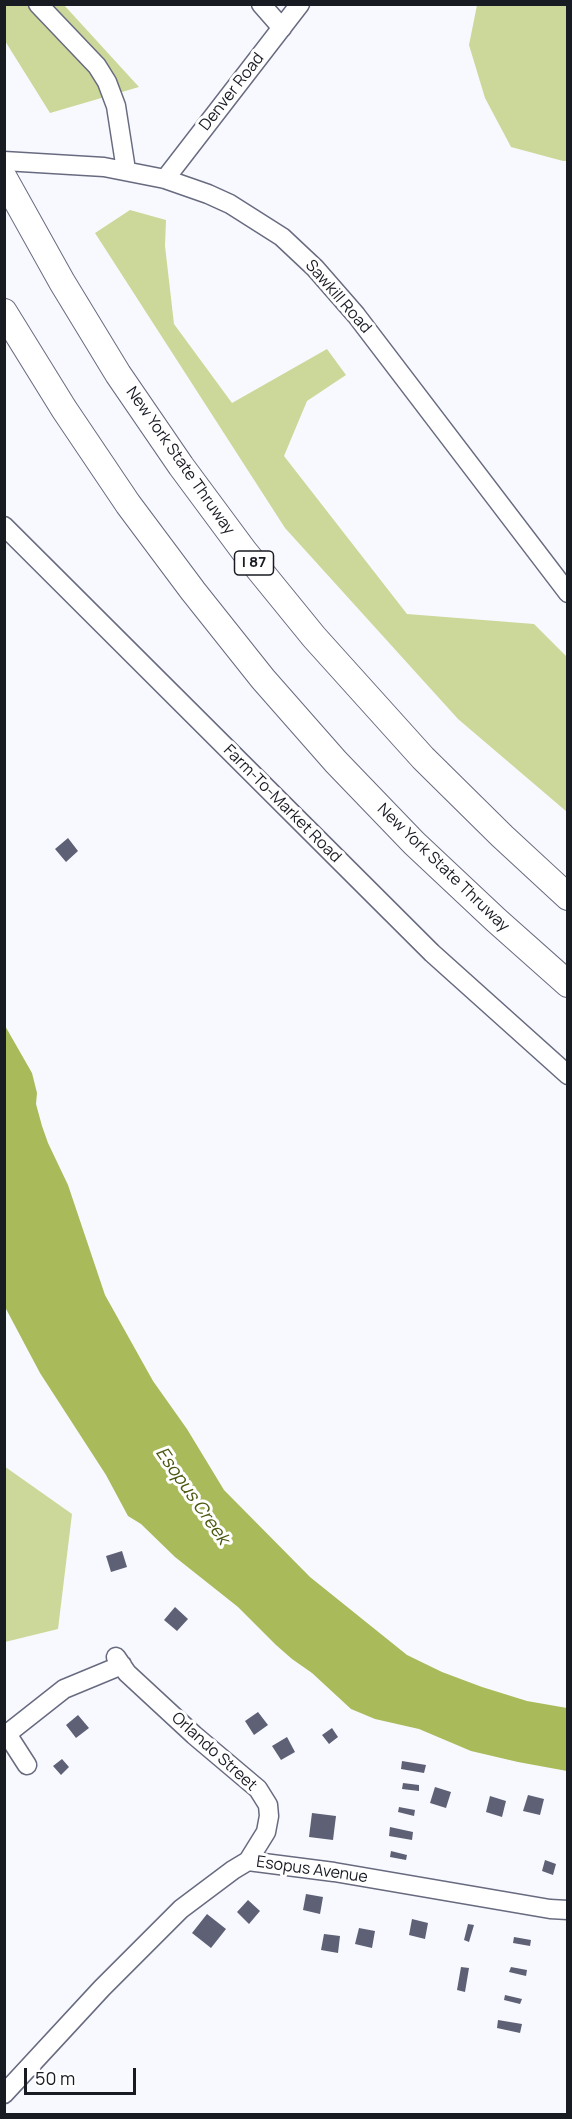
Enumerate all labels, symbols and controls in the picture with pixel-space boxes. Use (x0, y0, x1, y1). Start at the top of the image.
street label: Denver Road (196, 49, 268, 135)
street label: Sawkill Road (301, 256, 375, 338)
street label: New York State Thruway (122, 383, 238, 539)
road number: I 87 (234, 551, 274, 575)
street label: Farm-To-Market Road (219, 741, 345, 867)
street label: New York State Thruway (373, 800, 513, 936)
water label: Esopus Creek (150, 1443, 234, 1549)
street label: Orlando Street (167, 1709, 261, 1795)
street label: Esopus Avenue (255, 1853, 369, 1887)
scale bar (27, 2056, 140, 2094)
text: 50 m (35, 2066, 75, 2090)

